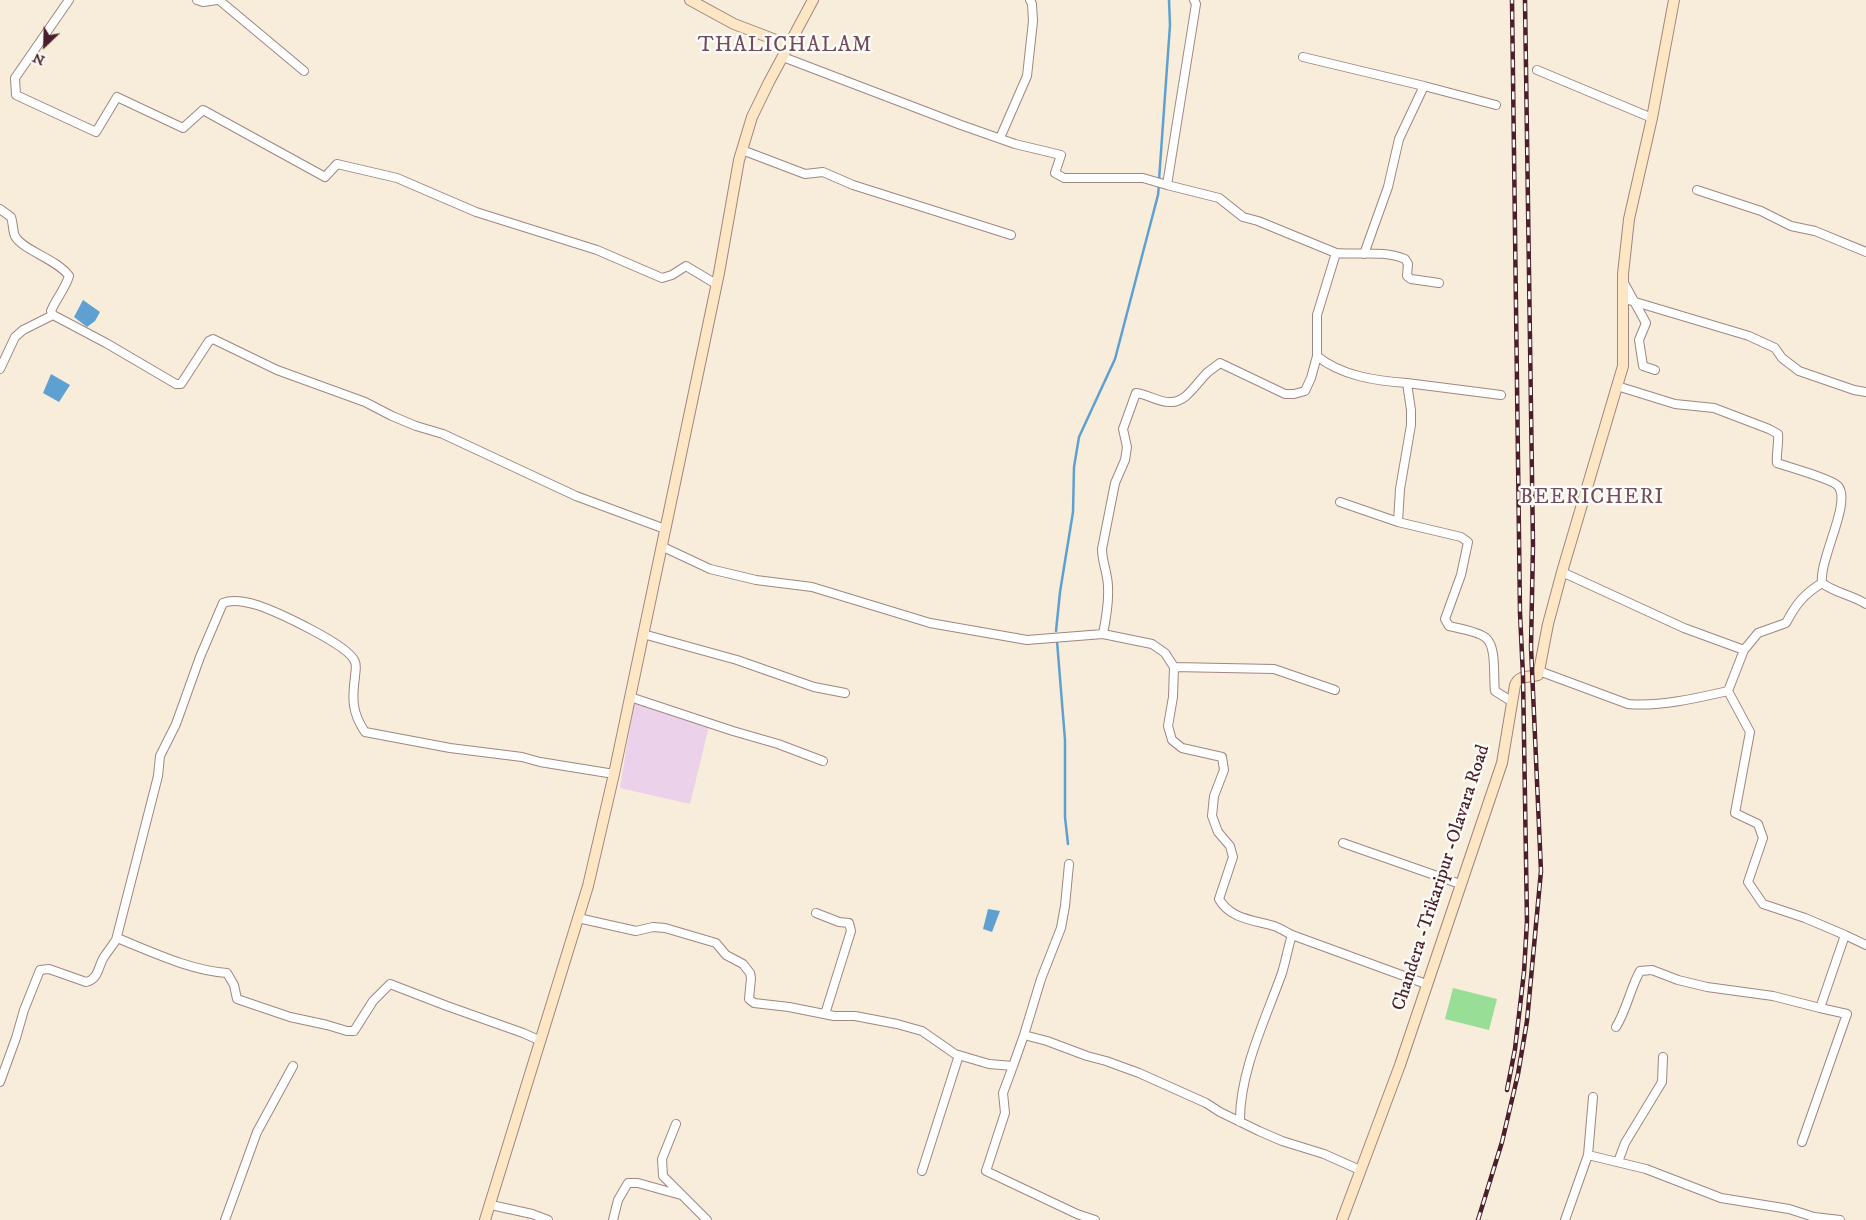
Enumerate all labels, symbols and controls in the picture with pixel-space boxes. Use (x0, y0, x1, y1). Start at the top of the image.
north arrow (20, 20, 70, 70)
district label: THALICHALAM (696, 34, 874, 60)
text: N (30, 48, 48, 69)
district label: BEERICHERI (1518, 486, 1666, 512)
street label: Chandera -Trikaripur -Olavara Road (1388, 742, 1496, 1014)

